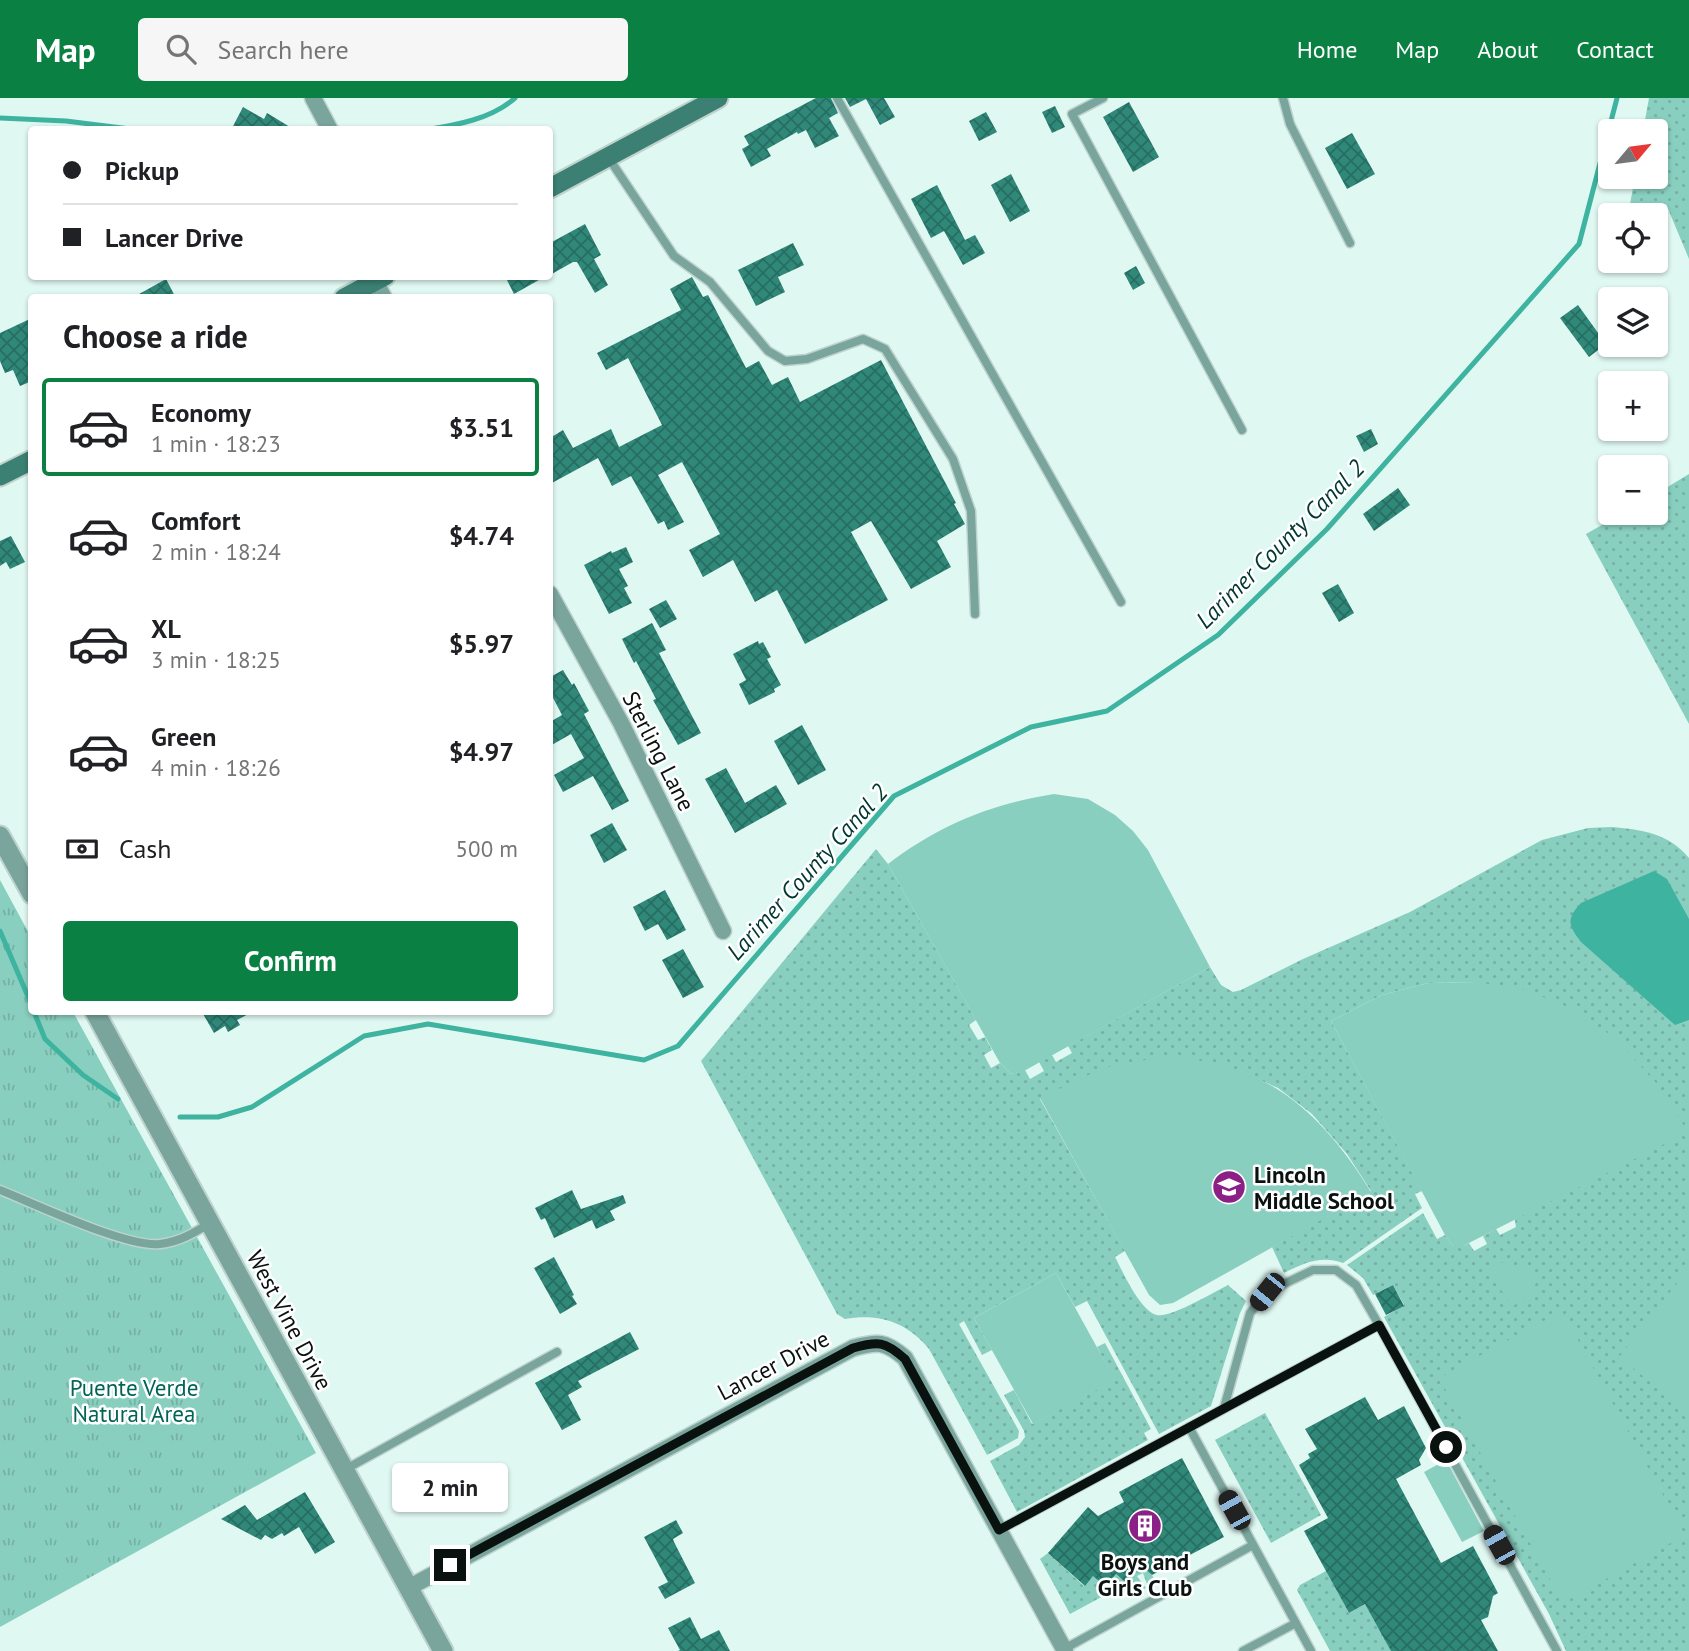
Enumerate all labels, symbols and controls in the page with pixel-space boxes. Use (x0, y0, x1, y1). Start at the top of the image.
search box (138, 18, 628, 81)
text: Map (35, 28, 96, 71)
icon: search (162, 30, 200, 68)
text: Search here (218, 33, 349, 66)
text: Home (1297, 34, 1357, 65)
text: Map (1395, 34, 1439, 65)
text: About (1477, 34, 1538, 65)
text: Contact (1576, 34, 1654, 65)
north arrow (1598, 119, 1668, 189)
map controls (1598, 119, 1668, 525)
text: Pickup (105, 154, 179, 187)
button: locate (1598, 203, 1668, 273)
text: Lancer Drive (105, 221, 244, 254)
button: layers (1598, 287, 1668, 357)
text: Choose a ride (63, 315, 248, 357)
button: + (1598, 371, 1668, 441)
icon: car (67, 396, 130, 459)
text: Economy (151, 396, 251, 429)
text: $3.51 (449, 411, 514, 444)
text: 1 min · 18:23 (151, 429, 281, 458)
water label: Larimer County Canal 2 (1189, 453, 1371, 635)
button: − (1598, 455, 1668, 525)
icon: car (67, 504, 130, 567)
text: Comfort (151, 504, 241, 537)
text: $4.74 (449, 519, 514, 552)
text: 2 min · 18:24 (151, 537, 281, 566)
icon: car (67, 612, 130, 675)
text: XL (151, 612, 181, 645)
text: $5.97 (449, 627, 514, 660)
text: 3 min · 18:25 (151, 645, 281, 674)
street label: Sterling Lane (616, 686, 702, 816)
icon: car (67, 720, 130, 783)
text: Green (151, 720, 216, 753)
text: $4.97 (449, 735, 514, 768)
text: 4 min · 18:26 (151, 753, 281, 782)
water label: Larimer County Canal 2 (720, 777, 895, 966)
icon: cash (63, 830, 101, 868)
text: Cash (119, 832, 171, 865)
text: 500 m (456, 834, 518, 863)
button: Confirm (63, 921, 518, 1001)
place label: Lincoln Middle School (1254, 1160, 1394, 1215)
school or university icon: Lincoln Middle School (1210, 1168, 1248, 1206)
street label: West Vine Drive (241, 1245, 339, 1395)
car (1246, 1269, 1289, 1315)
street label: Lancer Drive (712, 1323, 834, 1407)
park label: Puente Verde Natural Area (70, 1373, 198, 1428)
route start (1430, 1431, 1462, 1463)
callout: 2 min (392, 1464, 508, 1512)
text: 2 min (422, 1473, 478, 1502)
car (1215, 1487, 1254, 1533)
building icon: Boys and Girls Club (1126, 1507, 1164, 1545)
car (1480, 1522, 1519, 1568)
place label: Boys and Girls Club (1098, 1547, 1192, 1602)
route end (434, 1549, 466, 1581)

